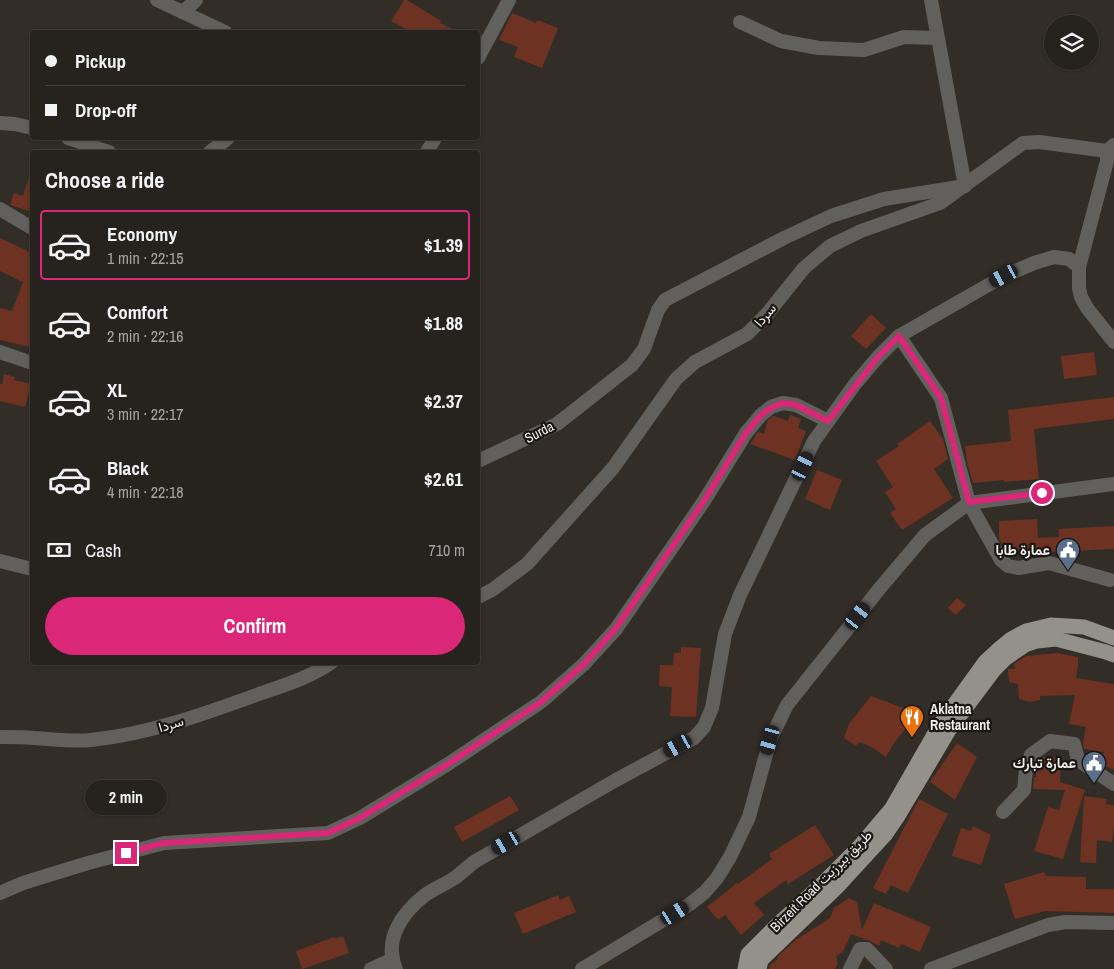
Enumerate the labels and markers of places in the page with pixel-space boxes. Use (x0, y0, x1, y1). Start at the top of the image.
public building icon: عمارة طابا (1055, 537, 1081, 571)
place label: عمارة طابا (995, 541, 1050, 559)
place label: Aklatna Restaurant (930, 700, 990, 734)
restaurant icon: Aklatna Restaurant (899, 704, 925, 738)
public building icon: عمارة تبارك (1081, 750, 1107, 784)
place label: عمارة تبارك (1013, 754, 1076, 772)

